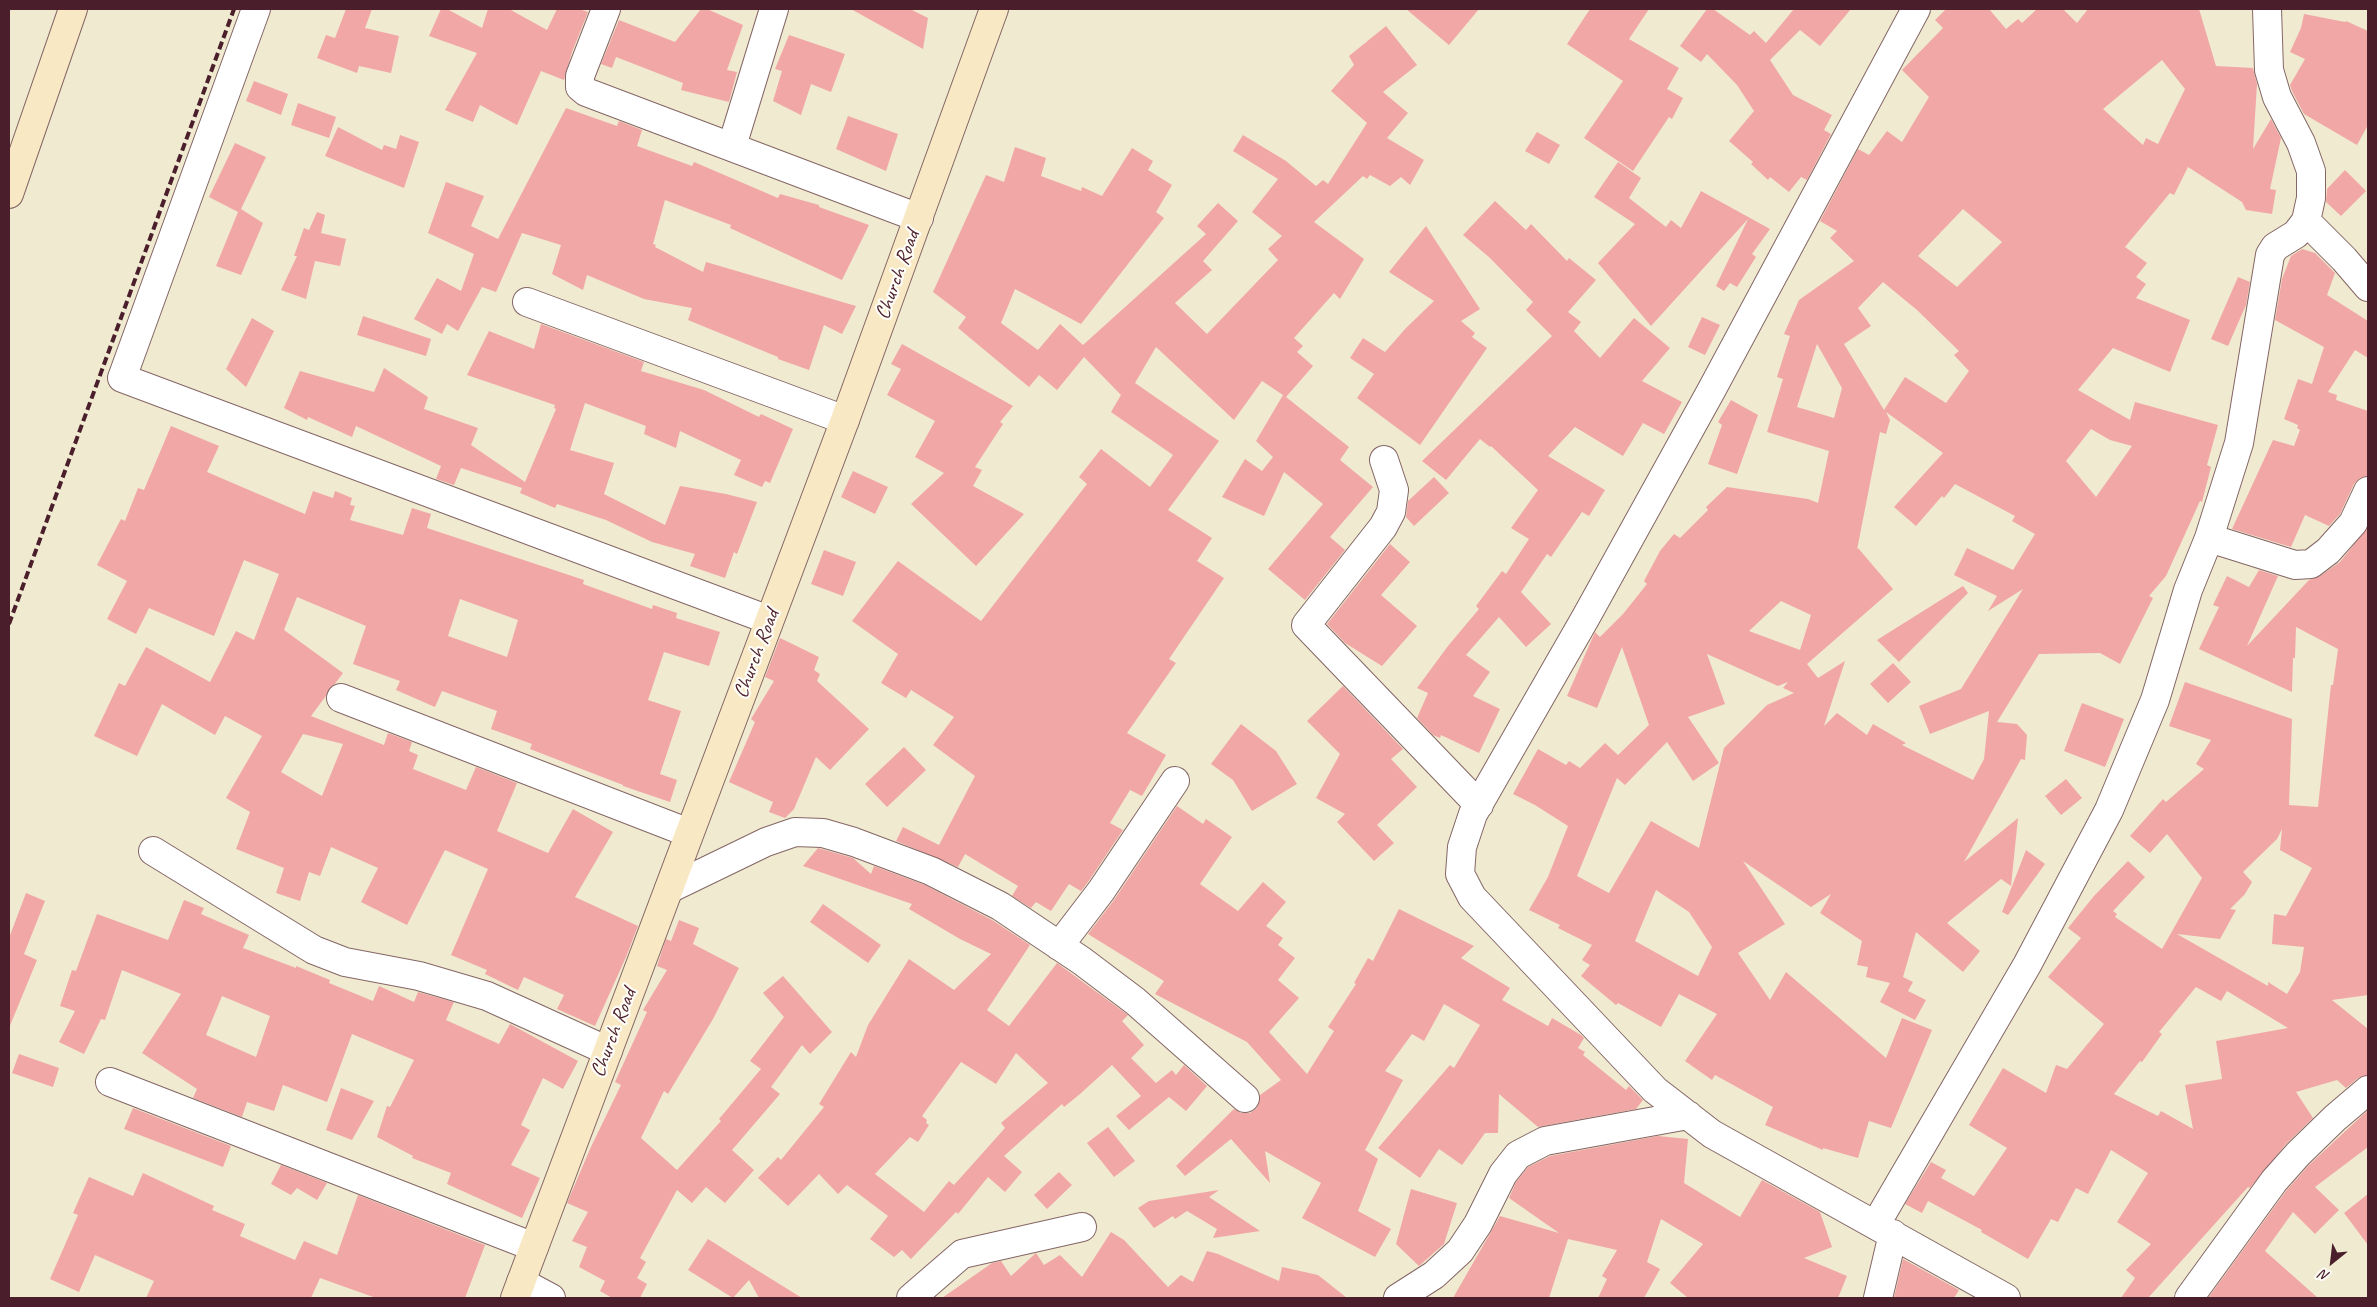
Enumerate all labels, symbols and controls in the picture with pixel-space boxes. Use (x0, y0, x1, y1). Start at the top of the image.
street label: Church Road (870, 227, 926, 323)
street label: Church Road (729, 606, 785, 702)
street label: Church Road (586, 985, 642, 1081)
north arrow (2307, 1237, 2357, 1287)
text: N (2317, 1266, 2332, 1285)

